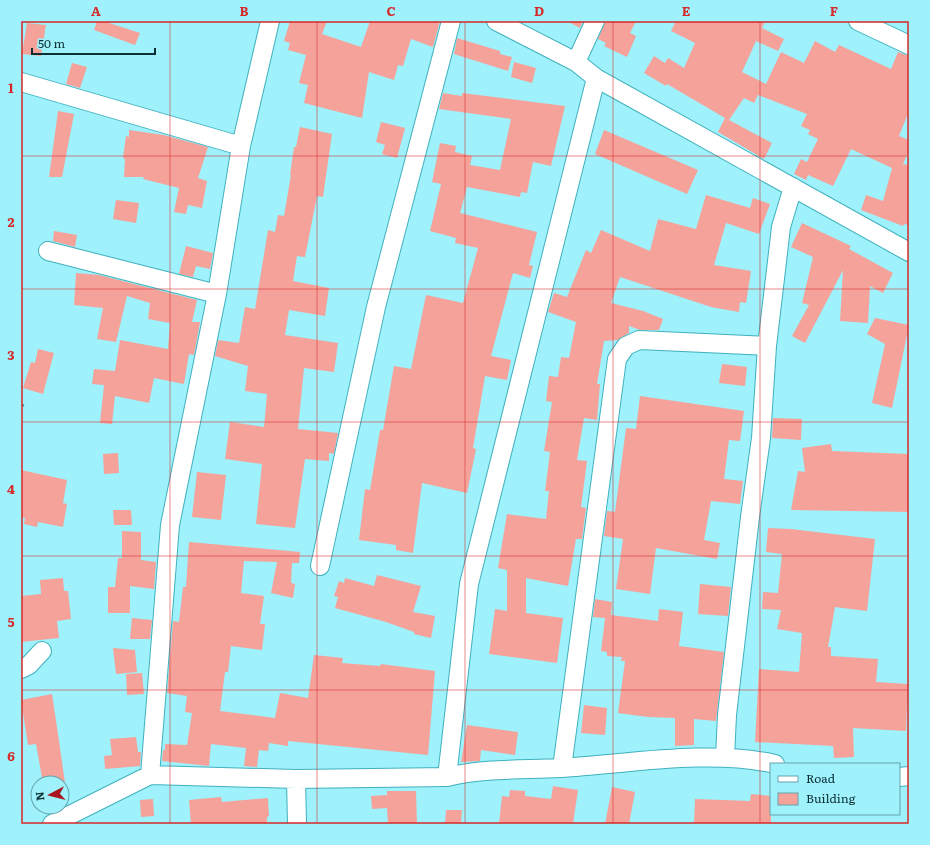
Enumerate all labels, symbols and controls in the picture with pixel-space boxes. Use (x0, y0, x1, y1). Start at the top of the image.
text: A (91, 1, 101, 20)
text: B (240, 1, 249, 20)
text: C (386, 1, 396, 20)
text: D (534, 1, 544, 20)
text: E (682, 1, 691, 20)
text: F (830, 1, 838, 20)
scale bar (32, 30, 155, 56)
text: 50 m (38, 34, 65, 52)
text: 1 (8, 78, 14, 97)
text: 2 (8, 212, 15, 231)
text: 3 (7, 345, 15, 364)
text: 4 (7, 479, 15, 498)
text: 5 (7, 612, 15, 631)
text: 6 (7, 746, 15, 765)
legend (770, 763, 900, 815)
text: Road (806, 769, 836, 787)
north arrow (30, 775, 70, 815)
text: Building (806, 789, 856, 807)
text: N (31, 791, 48, 802)

